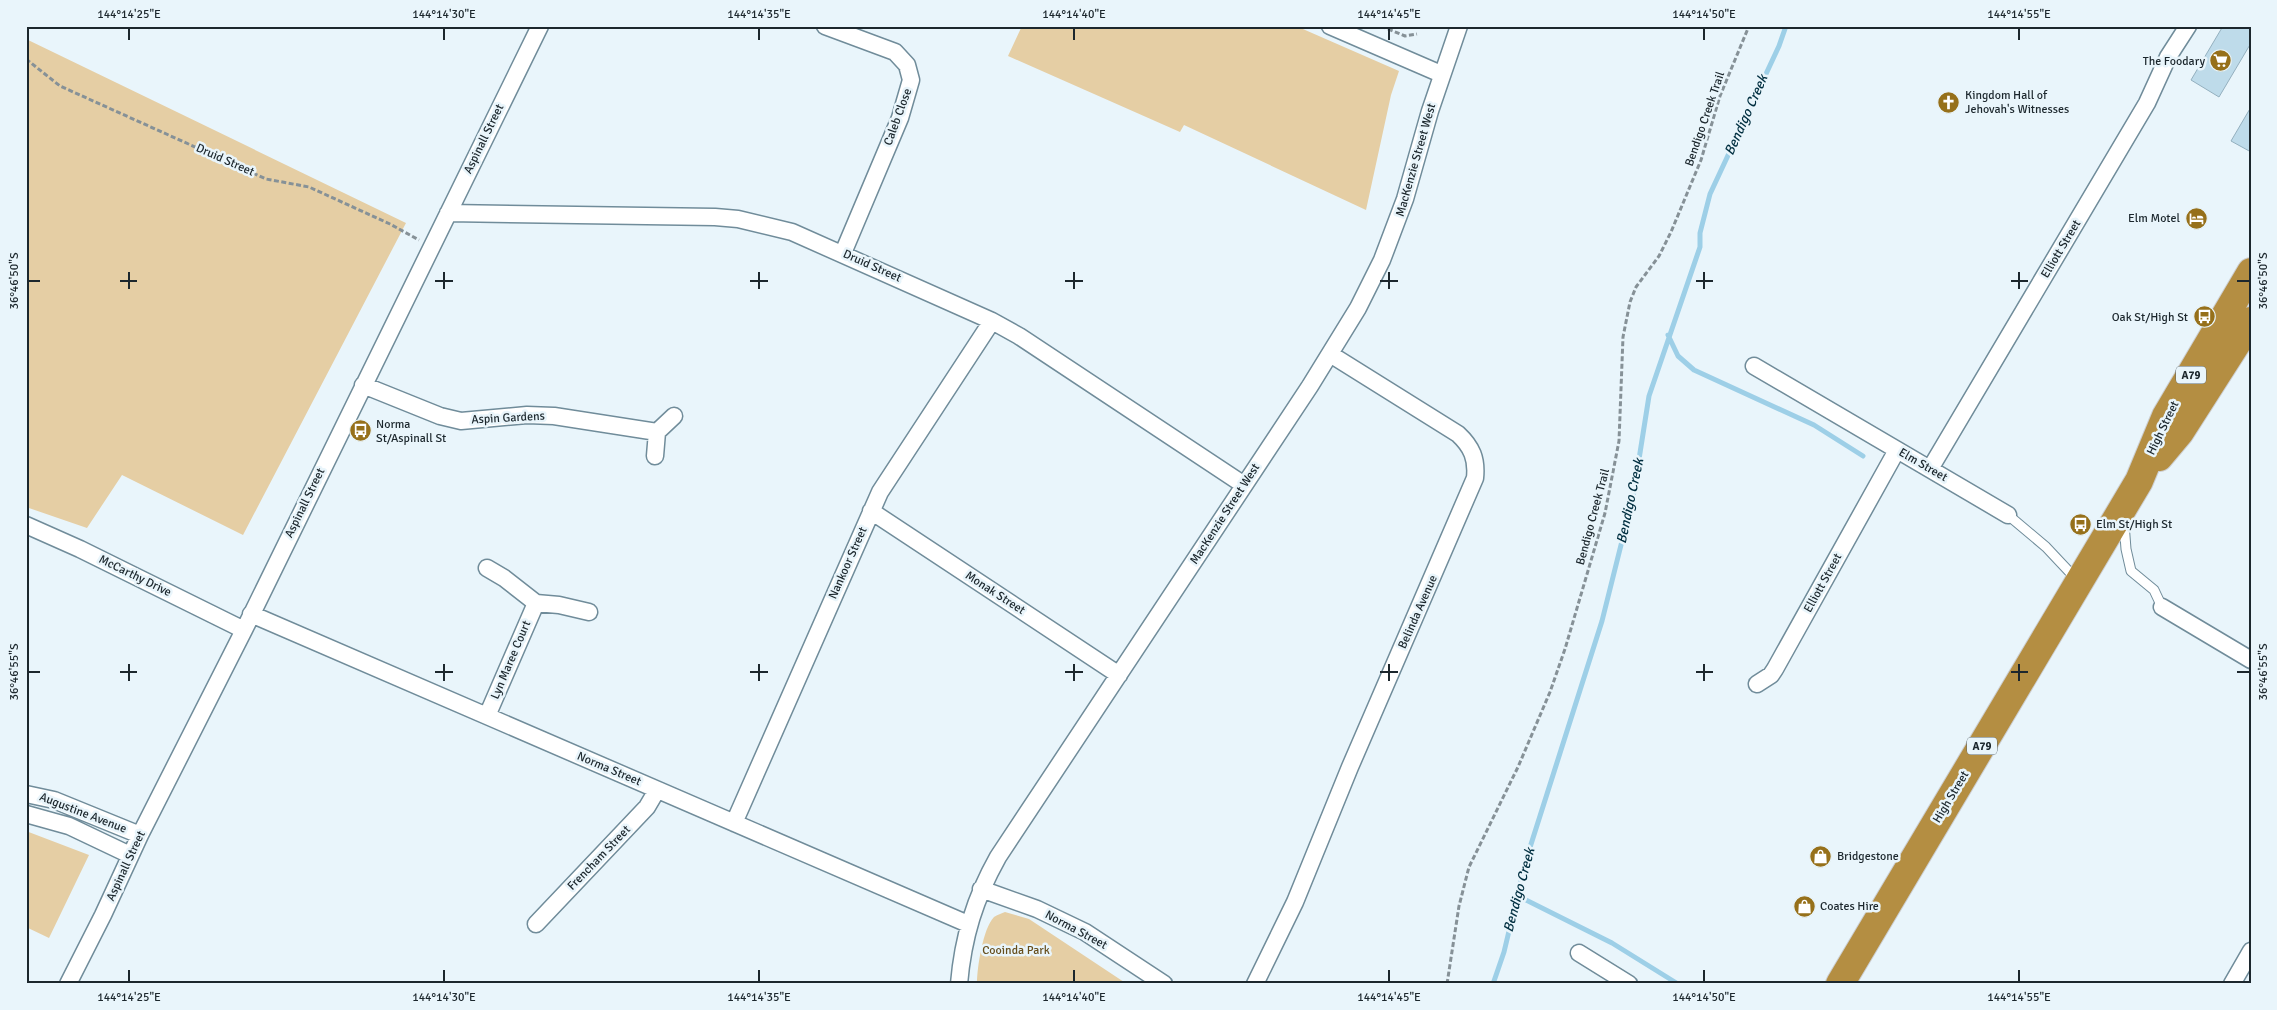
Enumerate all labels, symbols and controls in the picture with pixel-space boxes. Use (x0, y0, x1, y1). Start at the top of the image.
text: 144°14'25"E (97, 7, 161, 22)
text: 144°14'30"E (412, 7, 476, 22)
text: 144°14'35"E (727, 7, 791, 22)
text: 144°14'40"E (1042, 7, 1106, 22)
text: 144°14'45"E (1357, 7, 1421, 22)
text: 144°14'50"E (1672, 7, 1736, 22)
text: 144°14'55"E (1987, 7, 2051, 22)
supermarket icon: The Foodary (2209, 49, 2233, 73)
place label: The Foodary (2143, 54, 2205, 69)
street label: Bendigo Creek Trail (1682, 69, 1728, 168)
water label: Bendigo Creek (1721, 70, 1772, 158)
street label: Caleb Close (881, 86, 915, 148)
place label: Kingdom Hall of Jehovah's Witnesses (1965, 88, 2069, 117)
church icon: Kingdom Hall of Jehovah's Witnesses (1937, 90, 1961, 114)
street label: Aspinall Street (461, 102, 507, 176)
street label: MacKenzie Street West (1393, 102, 1439, 218)
street label: Druid Street (194, 140, 256, 180)
hotel icon: Elm Motel (2184, 206, 2208, 230)
place label: Elm Motel (2128, 211, 2180, 226)
street label: Elliott Street (2038, 217, 2084, 281)
street label: Druid Street (841, 246, 903, 286)
text: 36°46'50"S (7, 252, 22, 310)
text: 36°46'50"S (2256, 252, 2271, 310)
bus stop icon: Oak St/High St (2192, 305, 2216, 329)
place label: Oak St/High St (2112, 310, 2188, 325)
road number: A79 (2176, 366, 2206, 384)
street label: High Street (2144, 399, 2182, 457)
street label: Aspin Gardens (471, 409, 545, 427)
place label: Norma St/Aspinall St (376, 417, 446, 446)
bus stop icon: Norma St/Aspinall St (348, 419, 372, 443)
street label: Elm Street (1896, 445, 1950, 485)
water label: Bendigo Creek (1613, 455, 1648, 545)
street label: MacKenzie Street West (1187, 461, 1263, 567)
street label: Aspinall Street (282, 466, 328, 540)
street label: Bendigo Creek Trail (1573, 467, 1613, 567)
bus stop icon: Elm St/High St (2068, 512, 2092, 536)
place label: Elm St/High St (2096, 517, 2172, 532)
street label: Nankoor Street (825, 525, 871, 601)
street label: Elliott Street (1801, 551, 1845, 615)
street label: McCarthy Drive (96, 552, 174, 600)
street label: Monak Street (962, 568, 1028, 618)
street label: Belinda Avenue (1395, 573, 1441, 651)
street label: Lyn Maree Court (488, 618, 534, 702)
text: 36°46'55"S (7, 643, 22, 701)
text: 36°46'55"S (2256, 643, 2271, 701)
road number: A79 (1967, 738, 1997, 754)
street label: Norma Street (575, 749, 643, 789)
street label: High Street (1930, 768, 1972, 826)
street label: Augustine Avenue (37, 789, 129, 837)
street label: Frencham Street (564, 822, 634, 894)
street label: Aspinall Street (103, 829, 149, 903)
water label: Bendigo Creek (1500, 844, 1539, 934)
shop icon: Bridgestone (1809, 844, 1833, 868)
place label: Bridgestone (1837, 849, 1899, 864)
shop icon: Coates Hire (1792, 894, 1816, 918)
place label: Coates Hire (1820, 899, 1879, 914)
street label: Norma Street (1042, 907, 1110, 953)
park label: Cooinda Park (982, 943, 1050, 958)
text: 144°14'25"E (97, 990, 161, 1005)
text: 144°14'30"E (412, 990, 476, 1005)
text: 144°14'35"E (727, 990, 791, 1005)
text: 144°14'40"E (1042, 990, 1106, 1005)
text: 144°14'45"E (1357, 990, 1421, 1005)
text: 144°14'50"E (1672, 990, 1736, 1005)
text: 144°14'55"E (1987, 990, 2051, 1005)

